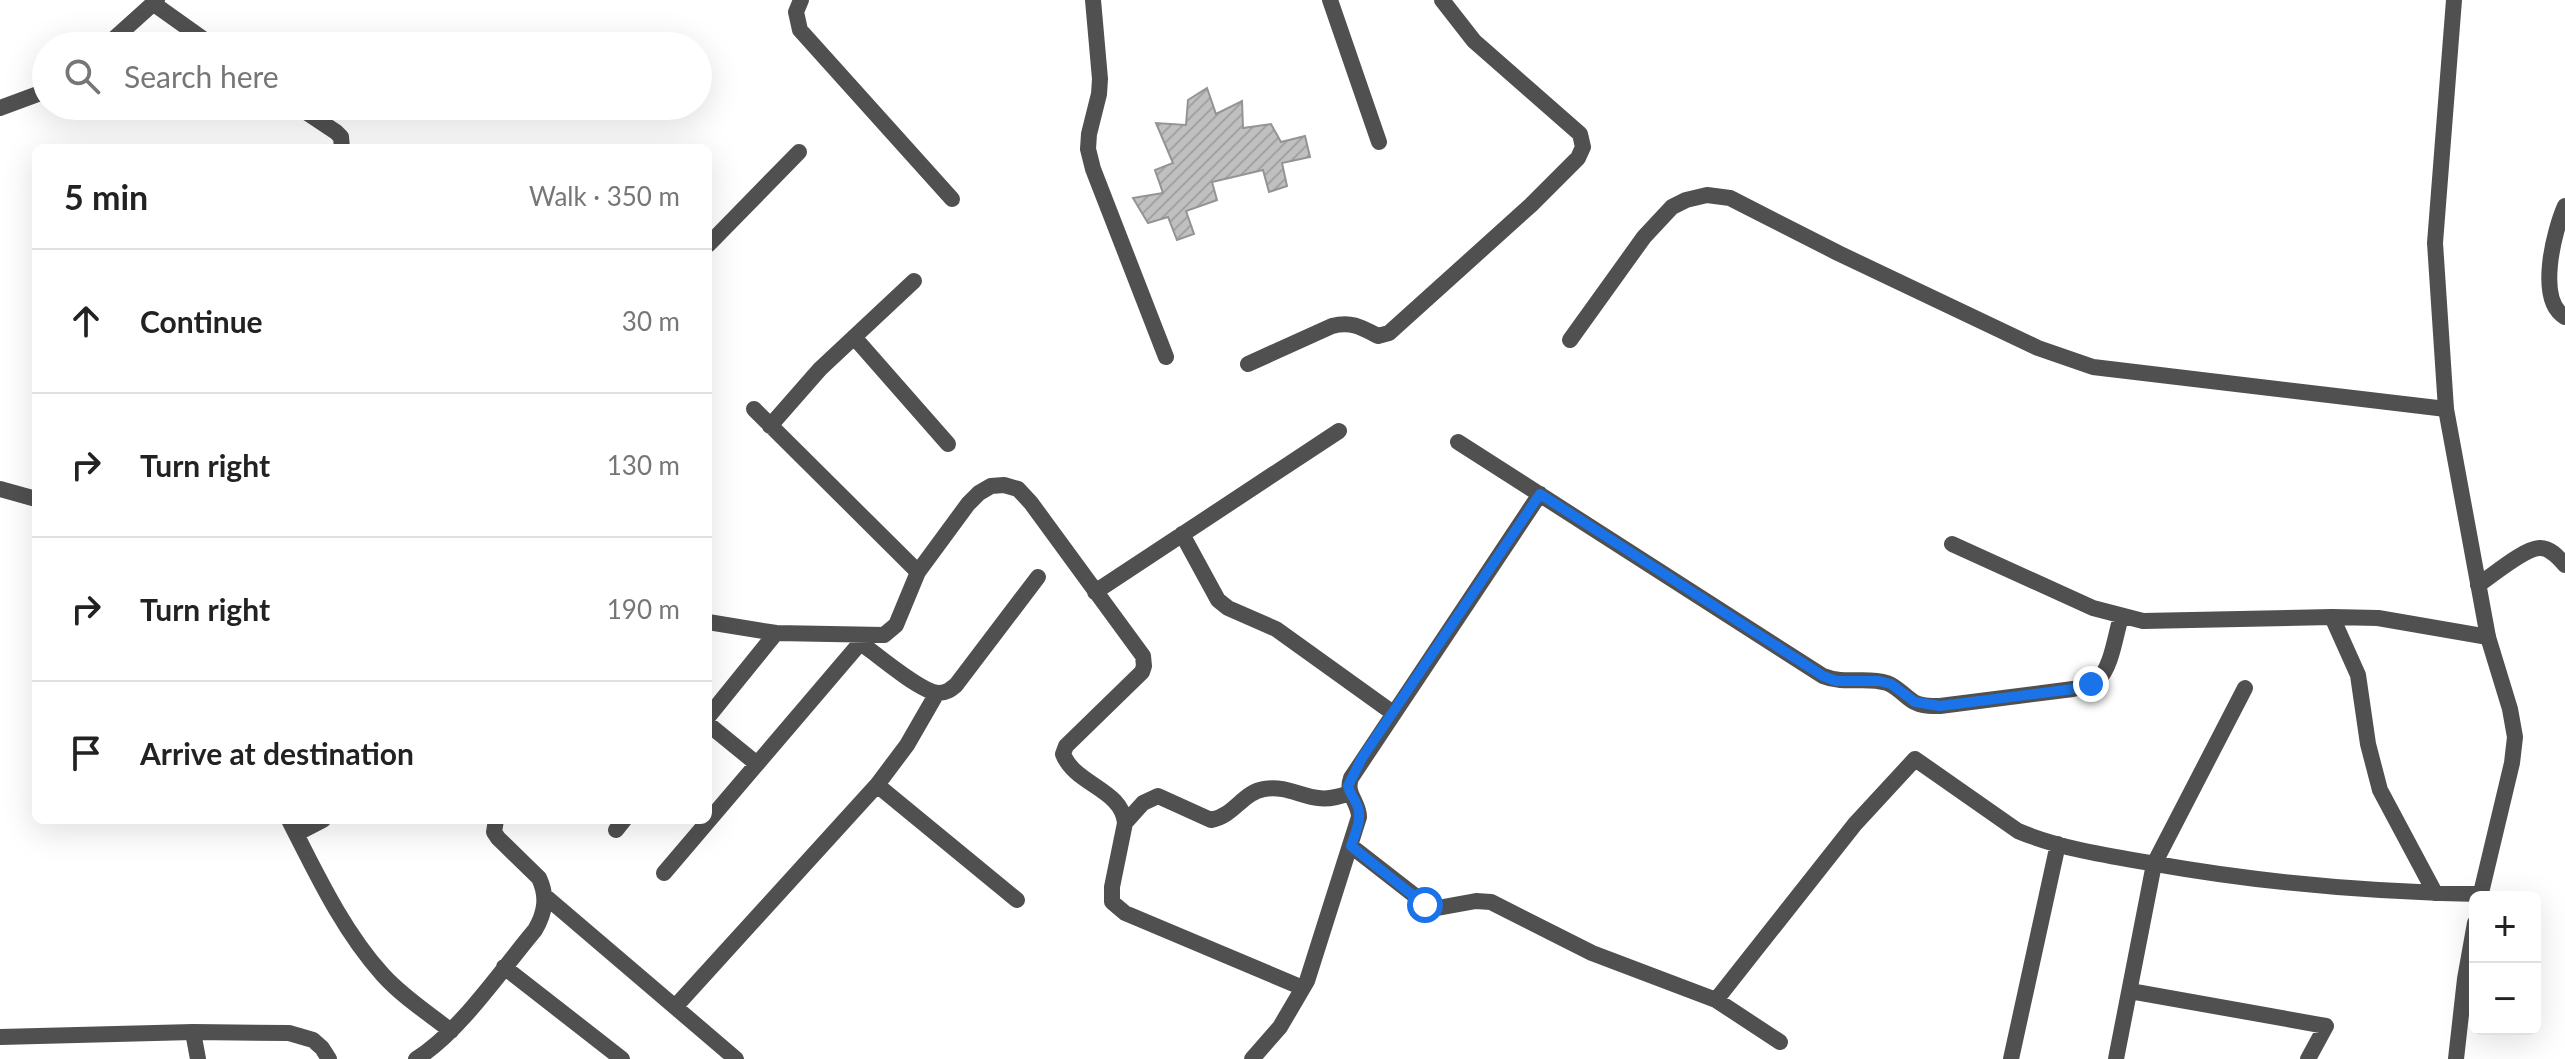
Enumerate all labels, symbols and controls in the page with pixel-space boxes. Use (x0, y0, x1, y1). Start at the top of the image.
search box (32, 32, 712, 120)
icon: search (60, 54, 104, 98)
text: Search here (124, 58, 279, 94)
text: 5 min (64, 176, 148, 217)
text: Walk · 350 m (529, 180, 680, 212)
icon: ahead (64, 299, 108, 343)
text: Continue (140, 303, 263, 339)
text: 30 m (622, 305, 680, 337)
icon: right (64, 443, 108, 487)
text: Turn right (140, 447, 270, 483)
text: 130 m (607, 449, 680, 481)
icon: right (64, 587, 108, 631)
text: Turn right (140, 591, 270, 627)
text: 190 m (607, 593, 680, 625)
route end (2073, 666, 2109, 702)
icon: arrive (64, 731, 108, 775)
text: Arrive at destination (140, 735, 414, 771)
route start (1407, 887, 1443, 923)
map controls (2469, 891, 2541, 1035)
button: + (2469, 891, 2541, 963)
button: − (2469, 963, 2541, 1035)

